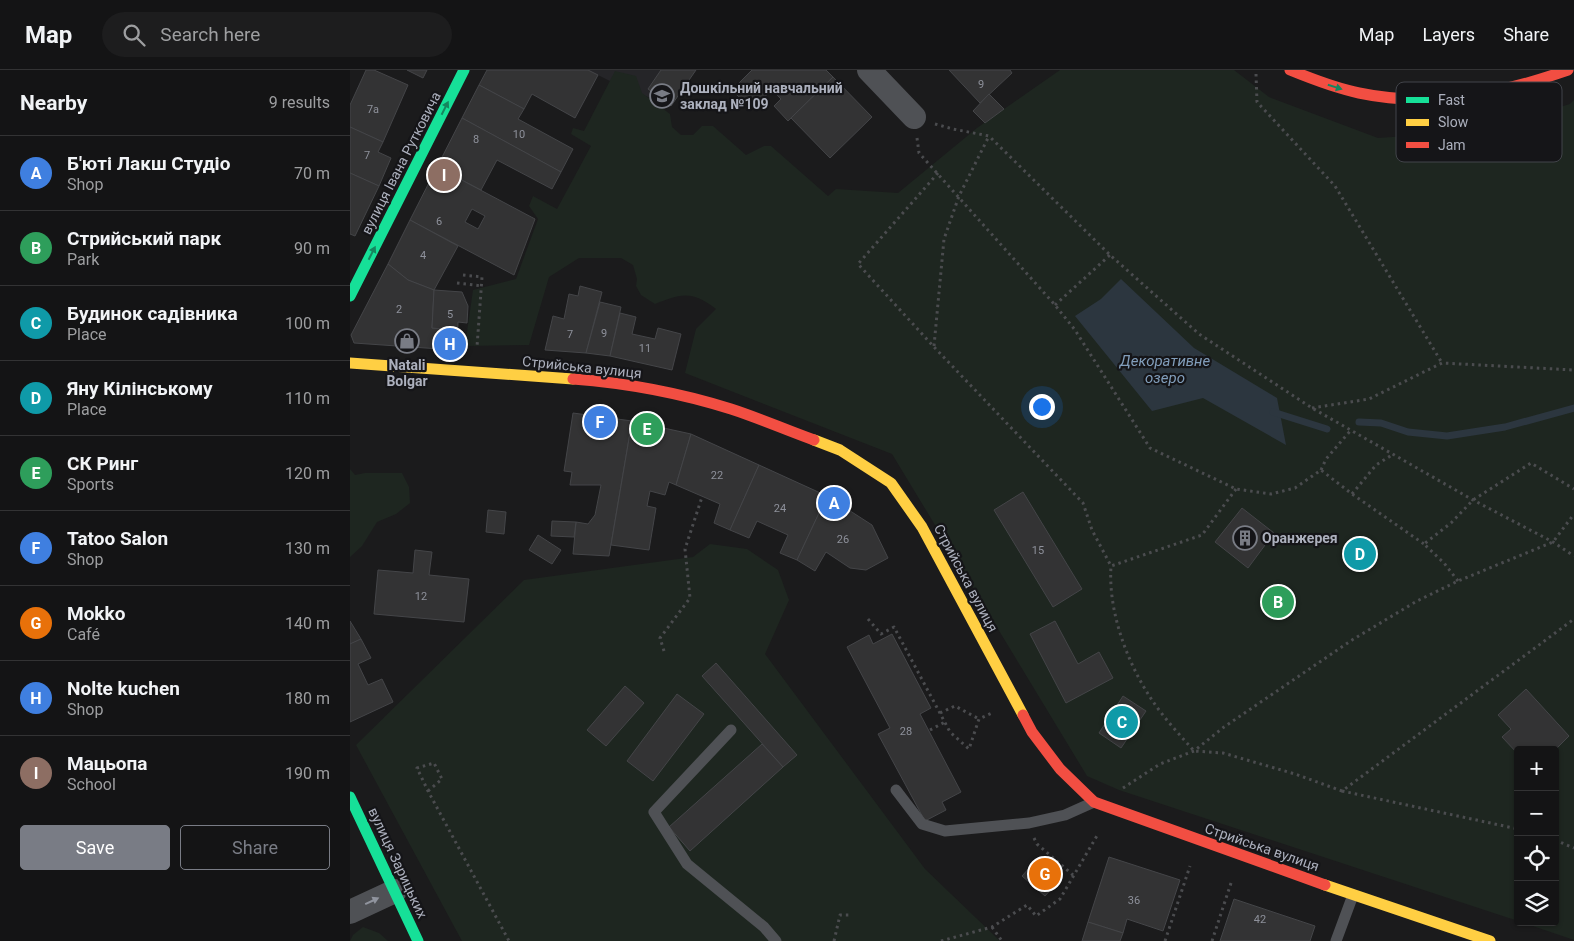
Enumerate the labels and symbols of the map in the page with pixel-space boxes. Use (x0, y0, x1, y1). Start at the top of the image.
house number: 9 (978, 78, 984, 91)
place label: Дошкільний навчальний заклад №109 (680, 80, 843, 112)
legend (1396, 82, 1562, 162)
school or university icon: Дошкільний навчальний заклад №109 (649, 83, 675, 109)
one-way arrow (1328, 84, 1343, 92)
street label: вулиця Івана Рутковича (358, 89, 444, 237)
text: Fast (1438, 92, 1465, 108)
one-way arrow (441, 100, 449, 115)
house number: 7а (367, 103, 379, 116)
text: Slow (1438, 114, 1469, 130)
house number: 10 (513, 128, 525, 141)
house number: 8 (473, 133, 479, 146)
text: Jam (1438, 137, 1466, 153)
house number: 7 (364, 149, 370, 162)
pin: I (428, 156, 460, 194)
house number: 6 (436, 215, 442, 228)
one-way arrow (368, 245, 376, 260)
house number: 4 (420, 249, 426, 262)
house number: 2 (396, 303, 402, 316)
house number: 5 (447, 308, 453, 321)
pin: H (434, 325, 466, 363)
house number: 9 (601, 327, 607, 340)
shop icon: Natali Bolgar (394, 328, 420, 354)
house number: 7 (567, 328, 573, 341)
house number: 11 (639, 342, 651, 355)
water label: Декоративне озеро (1119, 352, 1211, 387)
street label: Стрийська вулиця (522, 353, 642, 381)
place label: Natali Bolgar (386, 357, 428, 389)
your location (1029, 394, 1055, 420)
pin: F (584, 403, 616, 441)
pin: E (631, 410, 663, 448)
house number: 22 (711, 469, 723, 482)
pin: A (818, 484, 850, 522)
house number: 24 (774, 502, 786, 515)
street label: Стрийська вулиця (931, 521, 1001, 635)
building icon: Оранжерея (1232, 525, 1258, 551)
place label: Оранжерея (1262, 530, 1338, 546)
house number: 26 (837, 533, 849, 546)
pin: D (1344, 535, 1376, 573)
house number: 15 (1032, 544, 1044, 557)
pin: B (1262, 583, 1294, 621)
house number: 12 (415, 590, 427, 603)
pin: C (1106, 703, 1138, 741)
house number: 28 (900, 725, 912, 738)
street label: вулиця Зарицьких (365, 805, 431, 921)
street label: Стрийська вулиця (1203, 820, 1321, 874)
pin: G (1029, 855, 1061, 893)
house number: 36 (1128, 894, 1140, 907)
one-way arrow (365, 897, 379, 905)
house number: 42 (1254, 913, 1266, 926)

